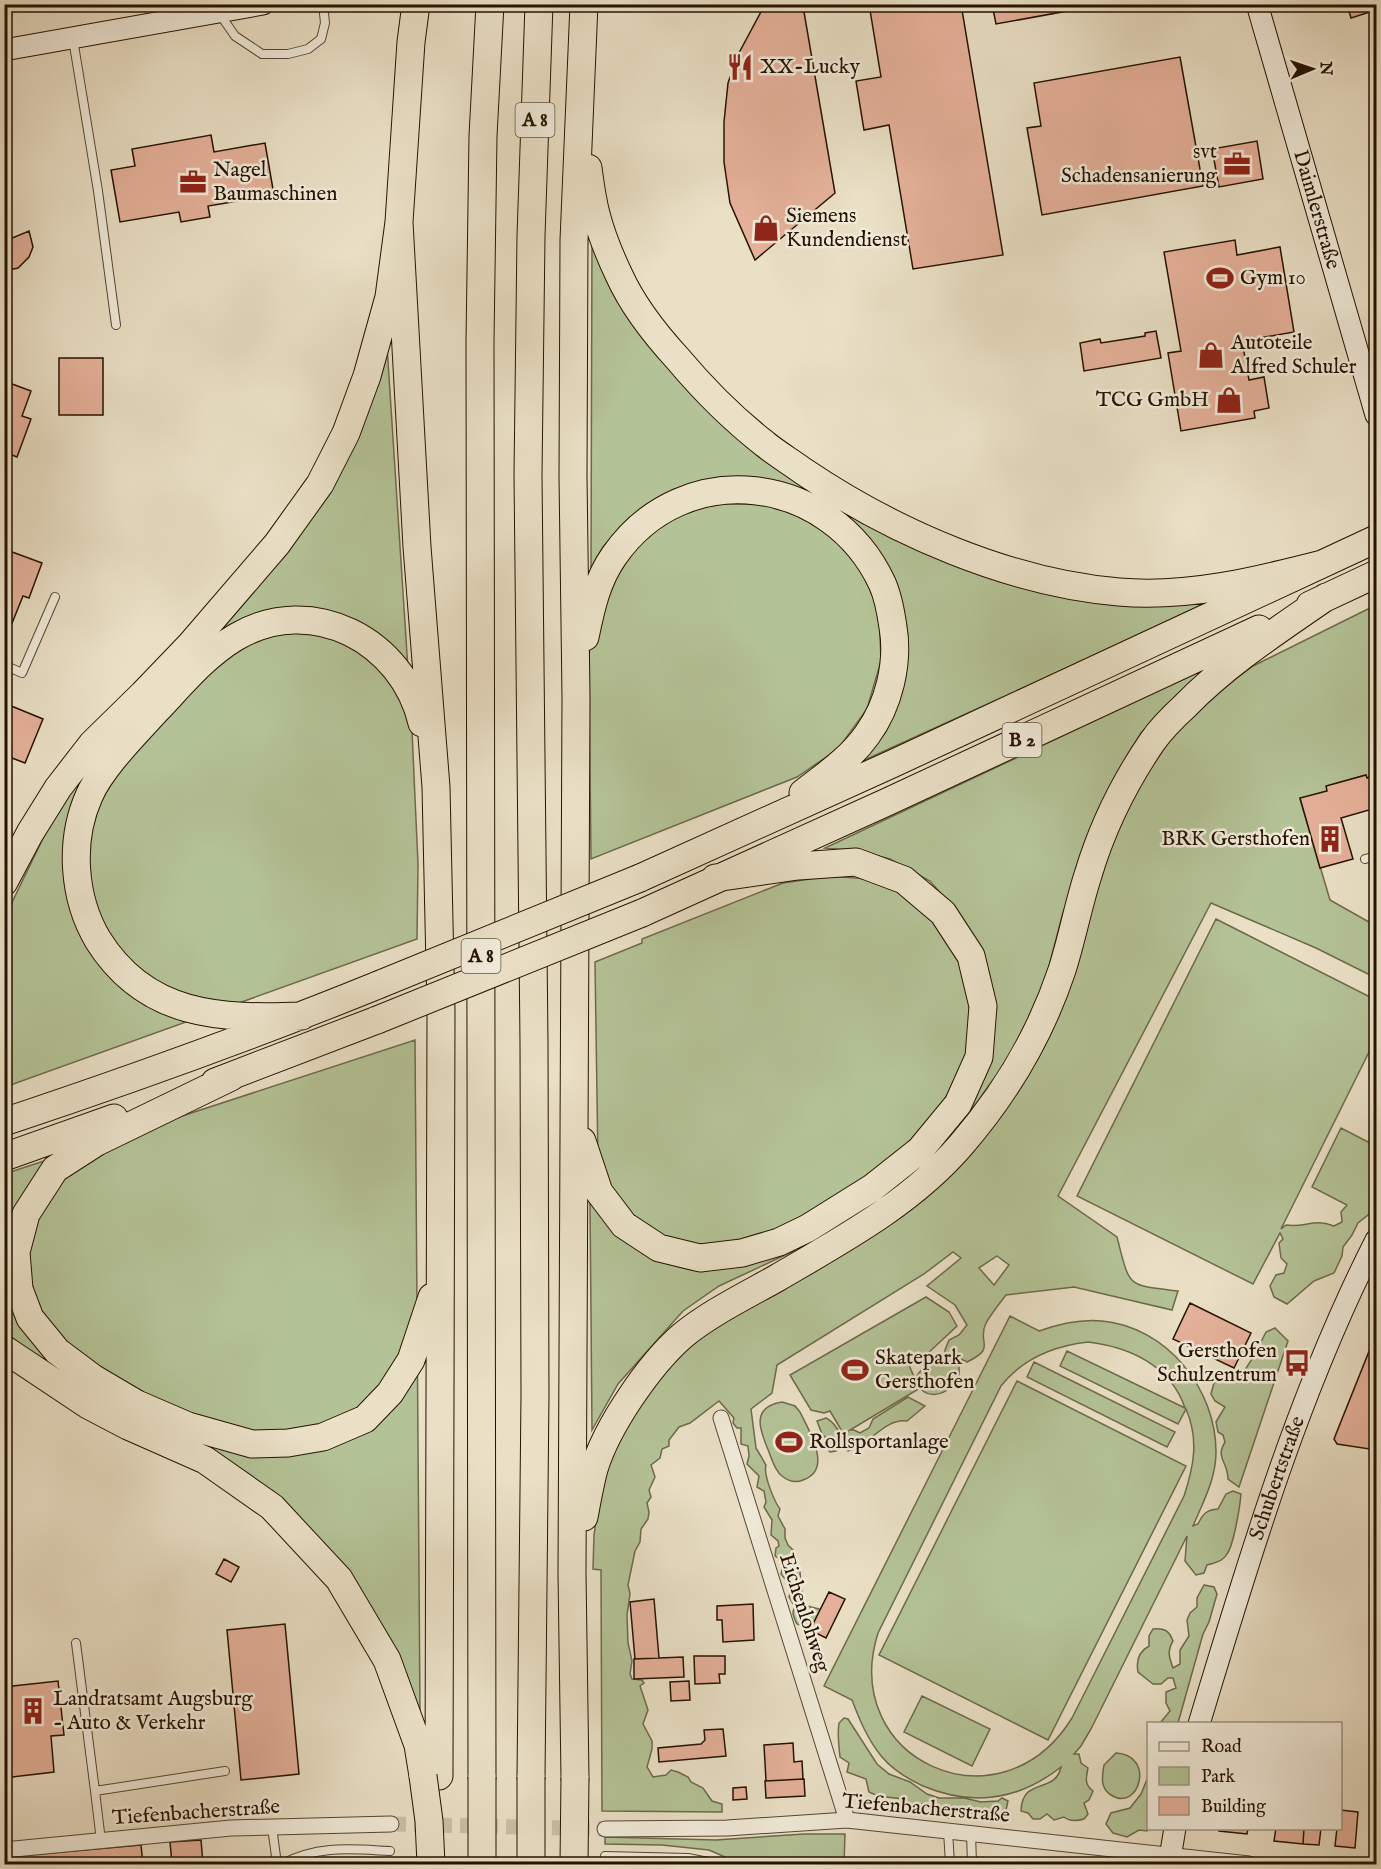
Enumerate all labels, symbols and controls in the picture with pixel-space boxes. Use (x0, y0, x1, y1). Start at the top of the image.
north arrow (1282, 39, 1342, 99)
restaurant icon: XX-Lucky (725, 52, 755, 82)
place label: XX-Lucky (760, 54, 861, 81)
text: N (1315, 60, 1335, 76)
road number: A 8 (516, 103, 554, 137)
place label: svt Schadensanierung (1061, 139, 1218, 190)
street label: Daimlerstraße (1286, 147, 1347, 273)
office icon: svt Schadensanierung (1222, 149, 1252, 179)
place label: Nagel Baumaschinen (213, 157, 337, 208)
office icon: Nagel Baumaschinen (178, 167, 208, 197)
place label: Siemens Kundendienst (786, 203, 907, 254)
shop icon: Siemens Kundendienst (751, 213, 781, 243)
sports icon: Gym 10 (1205, 263, 1235, 293)
place label: Gym 10 (1240, 265, 1306, 292)
place label: Autoteile Alfred Schuler (1230, 330, 1357, 381)
shop icon: Autoteile Alfred Schuler (1196, 340, 1226, 370)
shop icon: TCG GmbH (1214, 385, 1244, 415)
place label: TCG GmbH (1096, 387, 1209, 414)
road number: B 2 (1002, 723, 1042, 757)
building icon: BRK Gersthofen (1315, 824, 1345, 854)
place label: BRK Gersthofen (1161, 826, 1310, 853)
road number: A 8 (462, 939, 500, 973)
place label: Gersthofen Schulzentrum (1157, 1338, 1277, 1389)
place label: Skatepark Gersthofen (875, 1345, 974, 1396)
bus stop icon: Gersthofen Schulzentrum (1282, 1348, 1312, 1378)
sports icon: Skatepark Gersthofen (840, 1355, 870, 1385)
street label: Schubertstraße (1243, 1412, 1312, 1544)
sports icon: Rollsportanlage (774, 1427, 804, 1457)
place label: Rollsportanlage (809, 1429, 949, 1456)
street label: Eichenlohweg (772, 1550, 836, 1676)
place label: Landratsamt Augsburg - Auto & Verkehr (53, 1686, 253, 1737)
building icon: Landratsamt Augsburg - Auto & Verkehr (18, 1696, 48, 1726)
legend (1147, 1722, 1342, 1830)
text: Road (1201, 1736, 1242, 1759)
text: Park (1201, 1766, 1236, 1789)
street label: Tiefenbacherstraße (841, 1788, 1011, 1830)
street label: Tiefenbacherstraße (111, 1794, 281, 1832)
text: Building (1201, 1796, 1266, 1819)

